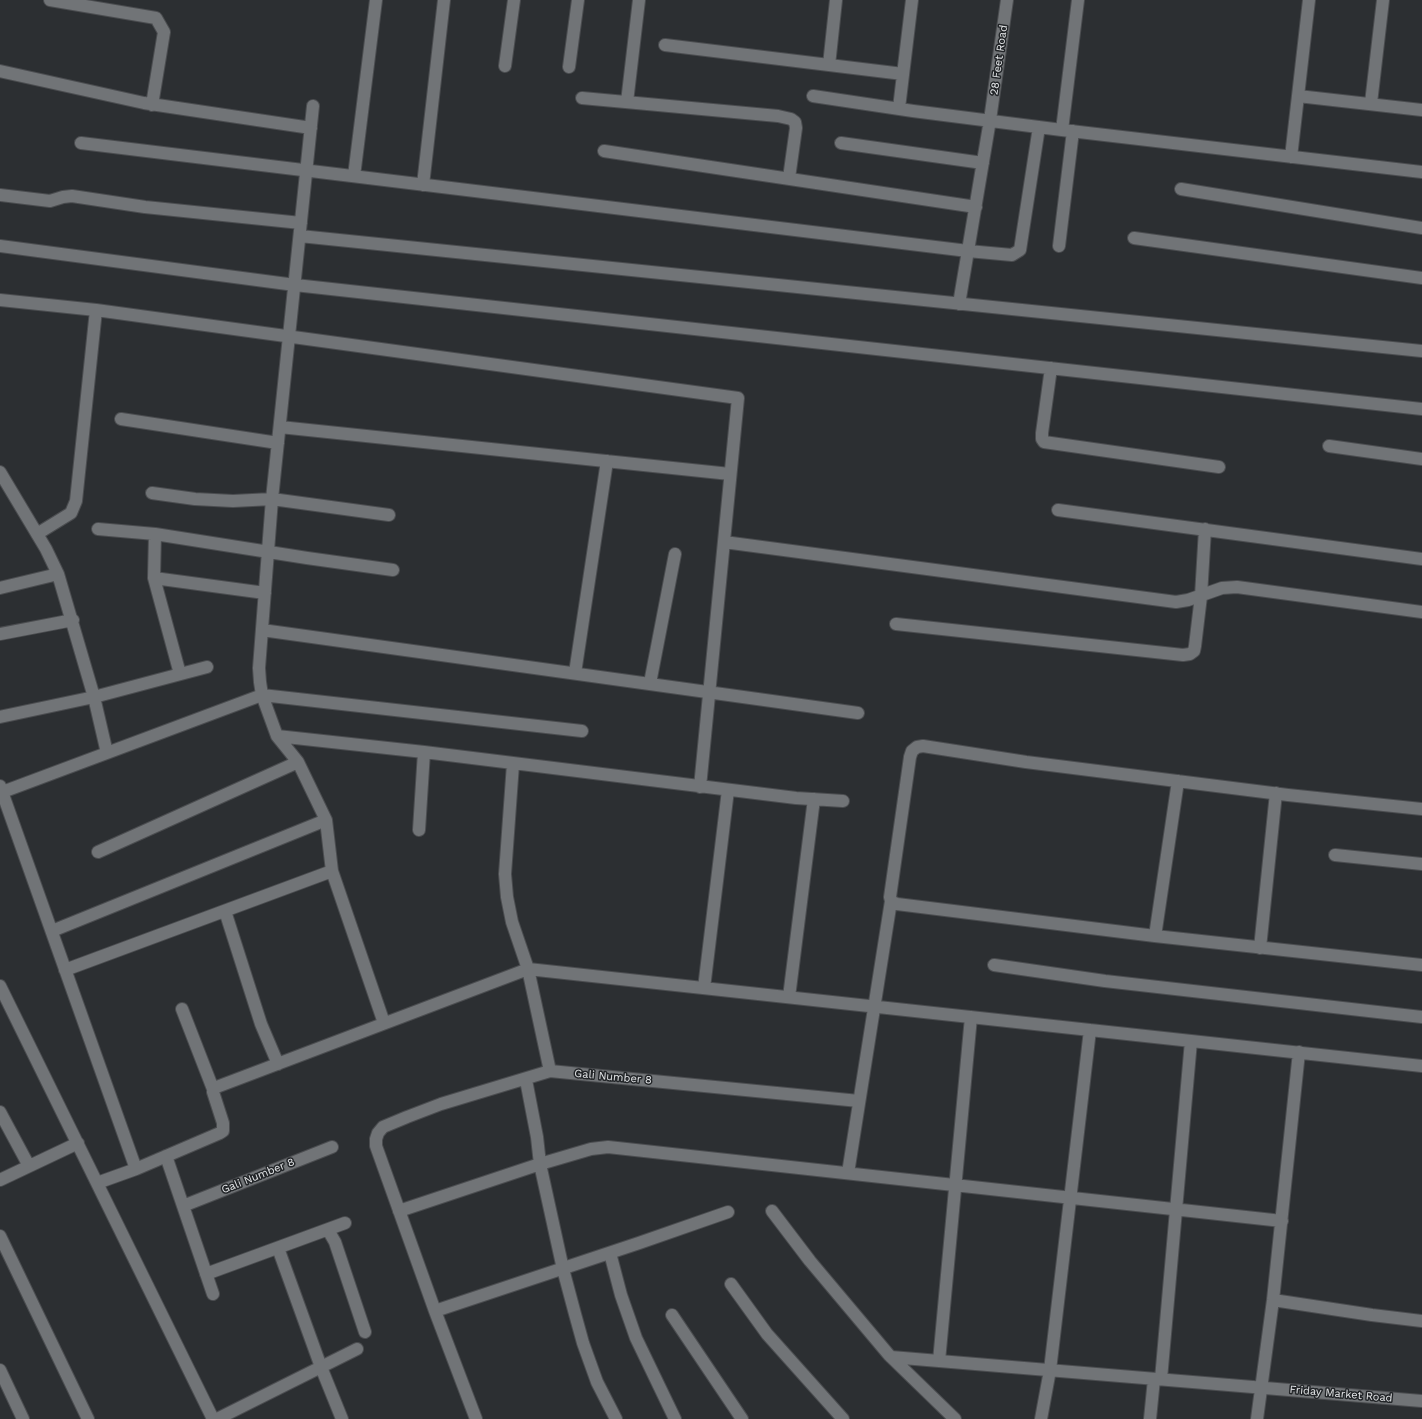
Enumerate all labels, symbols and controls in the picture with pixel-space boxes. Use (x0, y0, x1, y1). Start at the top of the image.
street label: 28 Feet Road (988, 24, 1010, 96)
street label: Gali Number 8 (574, 1067, 652, 1087)
street label: Gali Number 8 (219, 1155, 297, 1197)
street label: Friday Market Road (1289, 1383, 1393, 1405)

